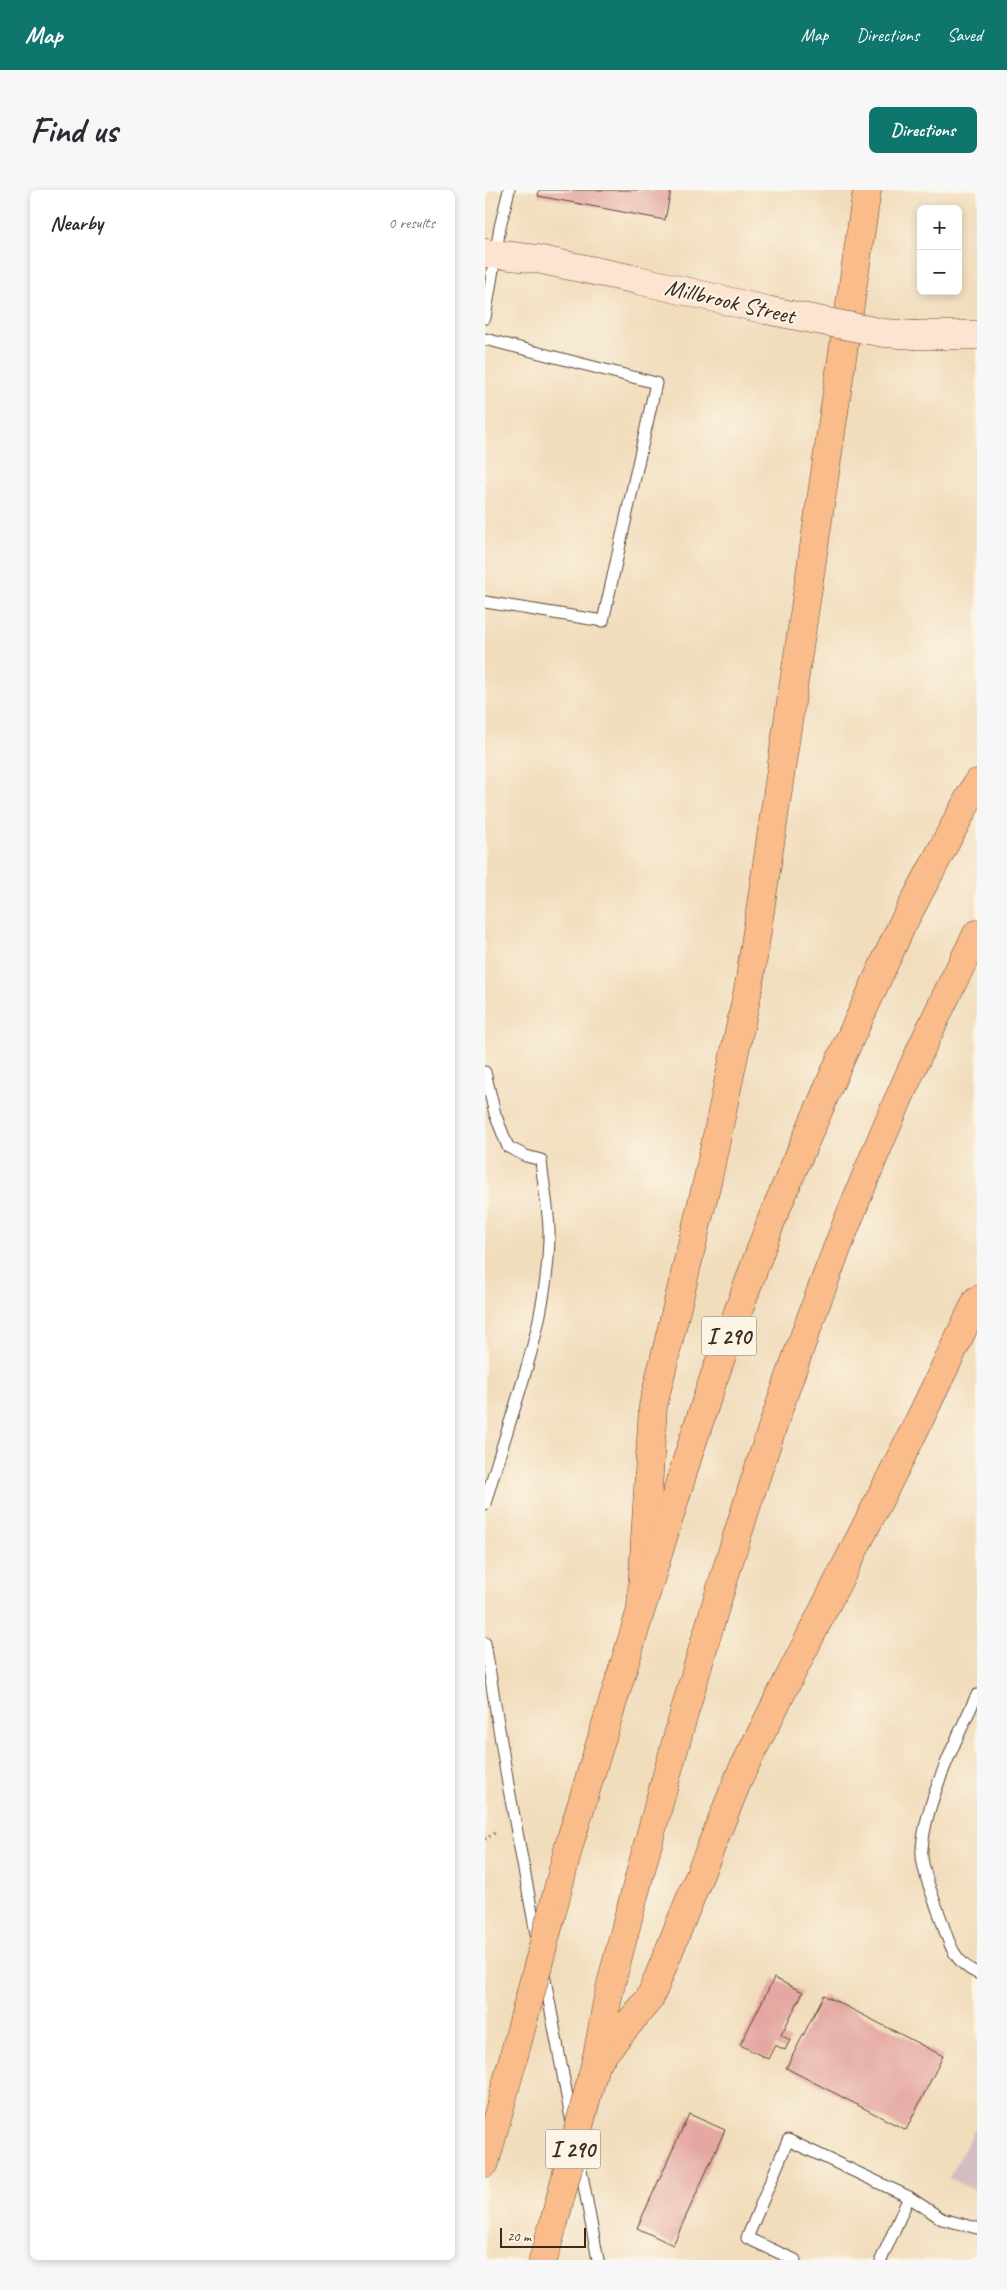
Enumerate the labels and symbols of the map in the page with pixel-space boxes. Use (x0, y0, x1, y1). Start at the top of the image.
street label: Millbrook Street (662, 271, 800, 331)
road number: I 290 (701, 1316, 757, 1356)
road number: I 290 (546, 2130, 601, 2168)
scale bar (500, 2225, 586, 2248)

